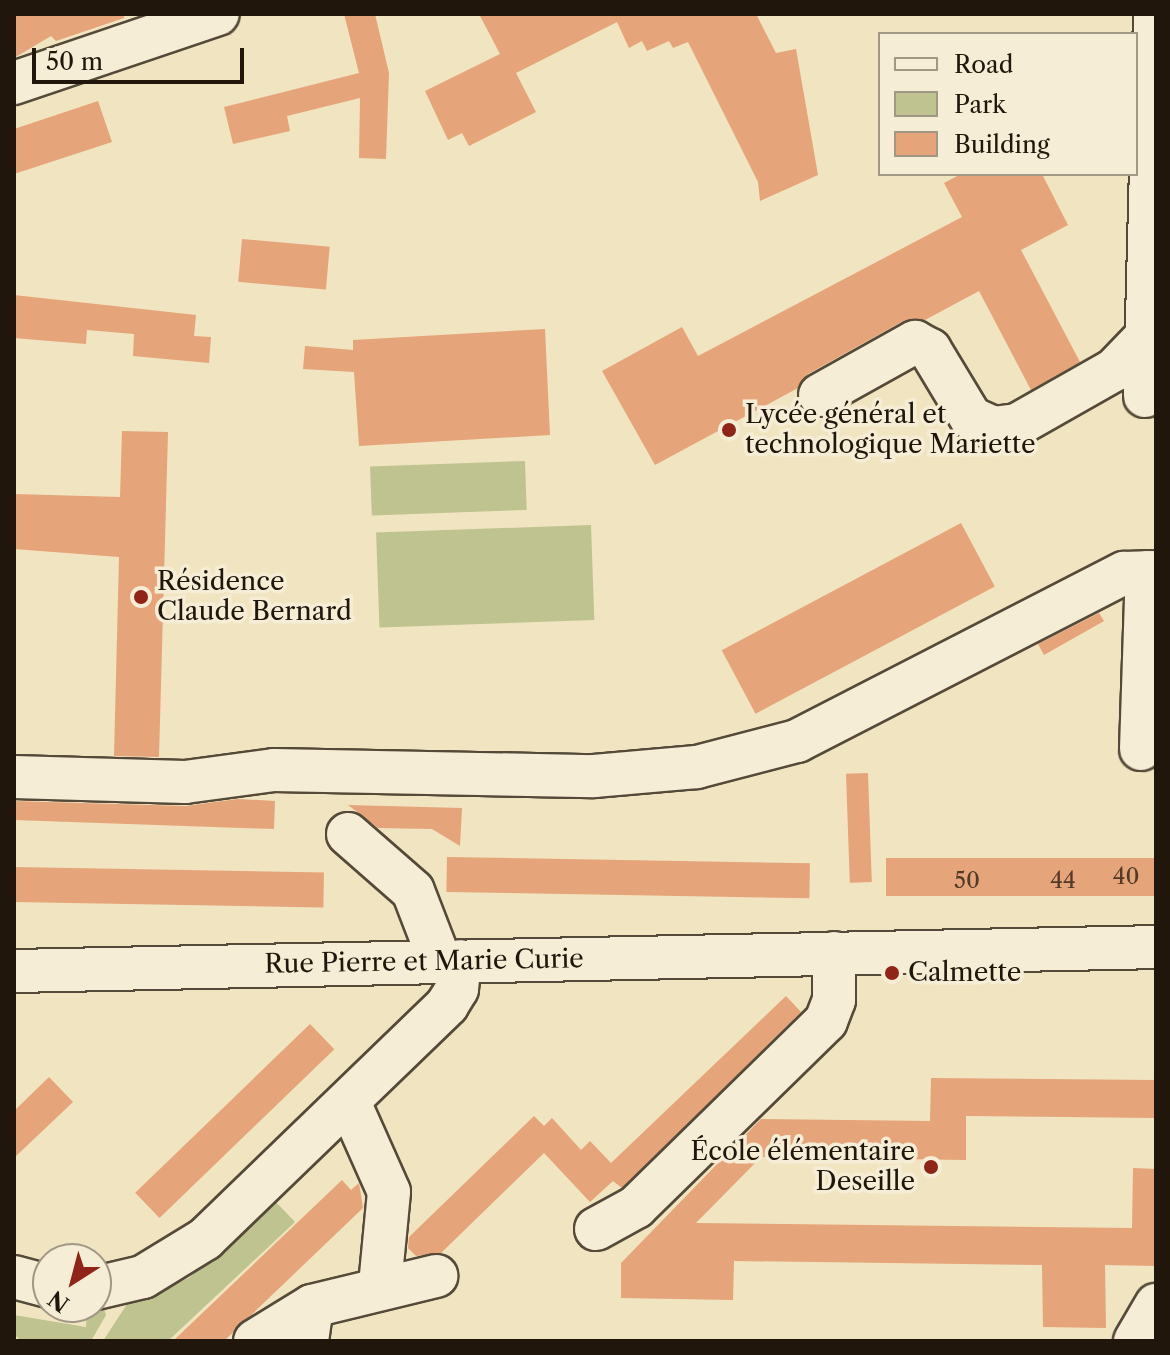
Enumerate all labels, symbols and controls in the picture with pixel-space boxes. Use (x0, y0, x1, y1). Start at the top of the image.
scale bar (36, 32, 248, 82)
legend (878, 32, 1138, 176)
text: 50 m (46, 47, 103, 76)
text: Road (954, 50, 1013, 79)
text: Park (954, 90, 1006, 119)
text: Building (954, 130, 1050, 159)
place label: Lycée général et technologique Mariette (745, 399, 1036, 460)
marker: Lycée général et technologique Mariette (720, 421, 738, 439)
place label: Résidence Claude Bernard (157, 566, 352, 628)
marker: Résidence Claude Bernard (132, 588, 150, 606)
house number: 40 (1113, 864, 1139, 890)
house number: 50 (954, 868, 980, 894)
house number: 44 (1050, 868, 1076, 894)
street label: Rue Pierre et Marie Curie (264, 944, 584, 980)
place label: Calmette (908, 957, 1021, 989)
marker: Calmette (883, 964, 901, 982)
place label: École élémentaire Deseille (690, 1136, 915, 1198)
marker: École élémentaire Deseille (922, 1158, 940, 1176)
north arrow (32, 1243, 112, 1323)
text: N (43, 1285, 74, 1318)

